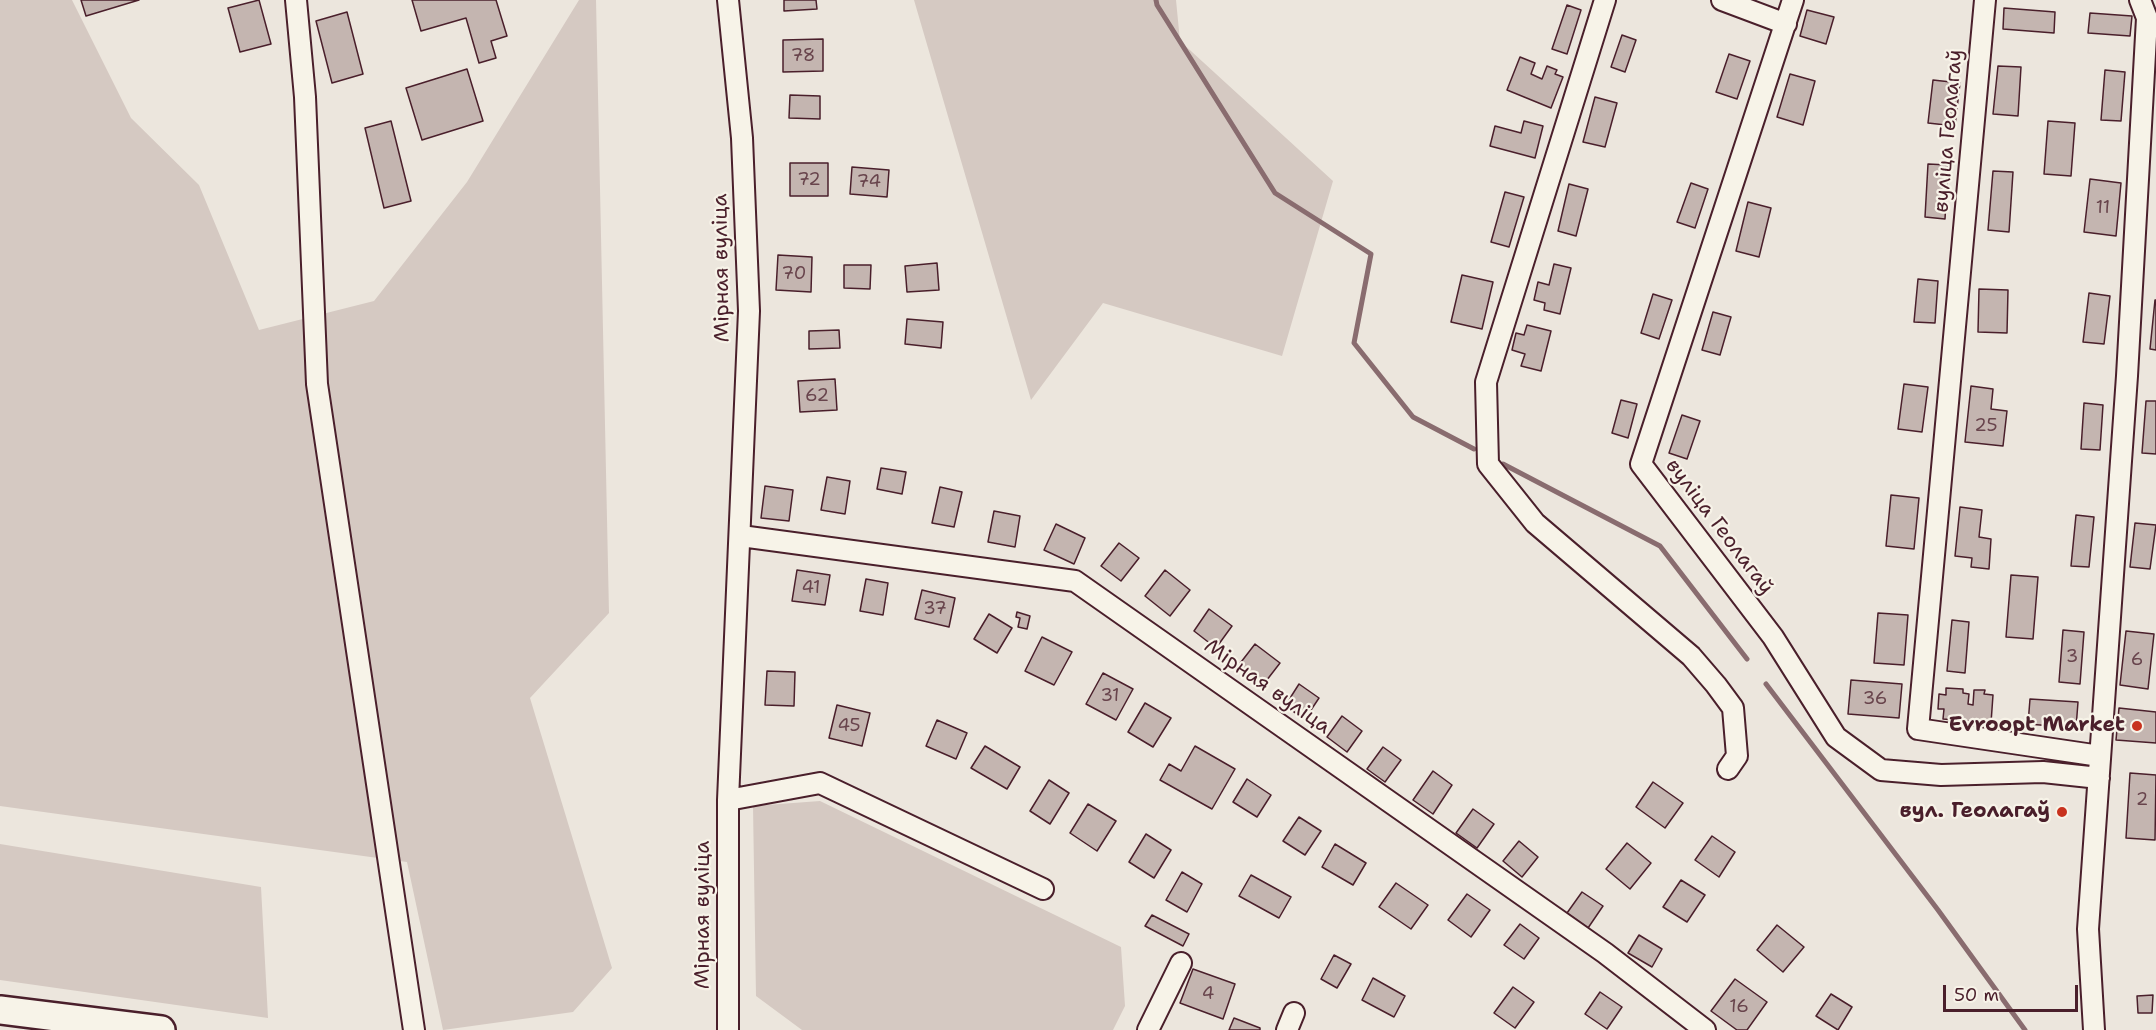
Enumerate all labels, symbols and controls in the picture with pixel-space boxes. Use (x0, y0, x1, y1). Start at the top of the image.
house number: 78 (791, 45, 815, 67)
street label: вуліца Геолагаў (1929, 48, 1969, 214)
house number: 72 (797, 169, 821, 191)
house number: 74 (857, 171, 881, 193)
street label: Мірная вуліца (708, 193, 736, 343)
house number: 11 (2096, 197, 2110, 219)
house number: 70 (782, 263, 806, 285)
house number: 62 (805, 385, 829, 407)
house number: 25 (1974, 415, 1998, 437)
street label: вуліца Геолагаў (1660, 454, 1778, 600)
house number: 41 (801, 577, 821, 599)
house number: 37 (923, 598, 947, 620)
street label: Мірная вуліца (1199, 634, 1335, 740)
house number: 3 (2066, 646, 2078, 668)
house number: 6 (2131, 649, 2143, 671)
house number: 31 (1100, 685, 1120, 707)
house number: 36 (1863, 688, 1887, 710)
place label: Evroopt Market (1949, 713, 2125, 739)
house number: 45 (837, 715, 861, 737)
marker: Evroopt Market (2130, 719, 2144, 733)
house number: 2 (2136, 789, 2148, 811)
place label: вул. Геолагаў (1900, 799, 2050, 825)
marker: вул. Геолагаў (2055, 805, 2069, 819)
street label: Мірная вуліца (691, 841, 717, 989)
scale bar (1946, 973, 2081, 1011)
house number: 4 (1202, 983, 1214, 1005)
text: 50 m (1954, 983, 1999, 1007)
house number: 16 (1729, 996, 1749, 1018)

